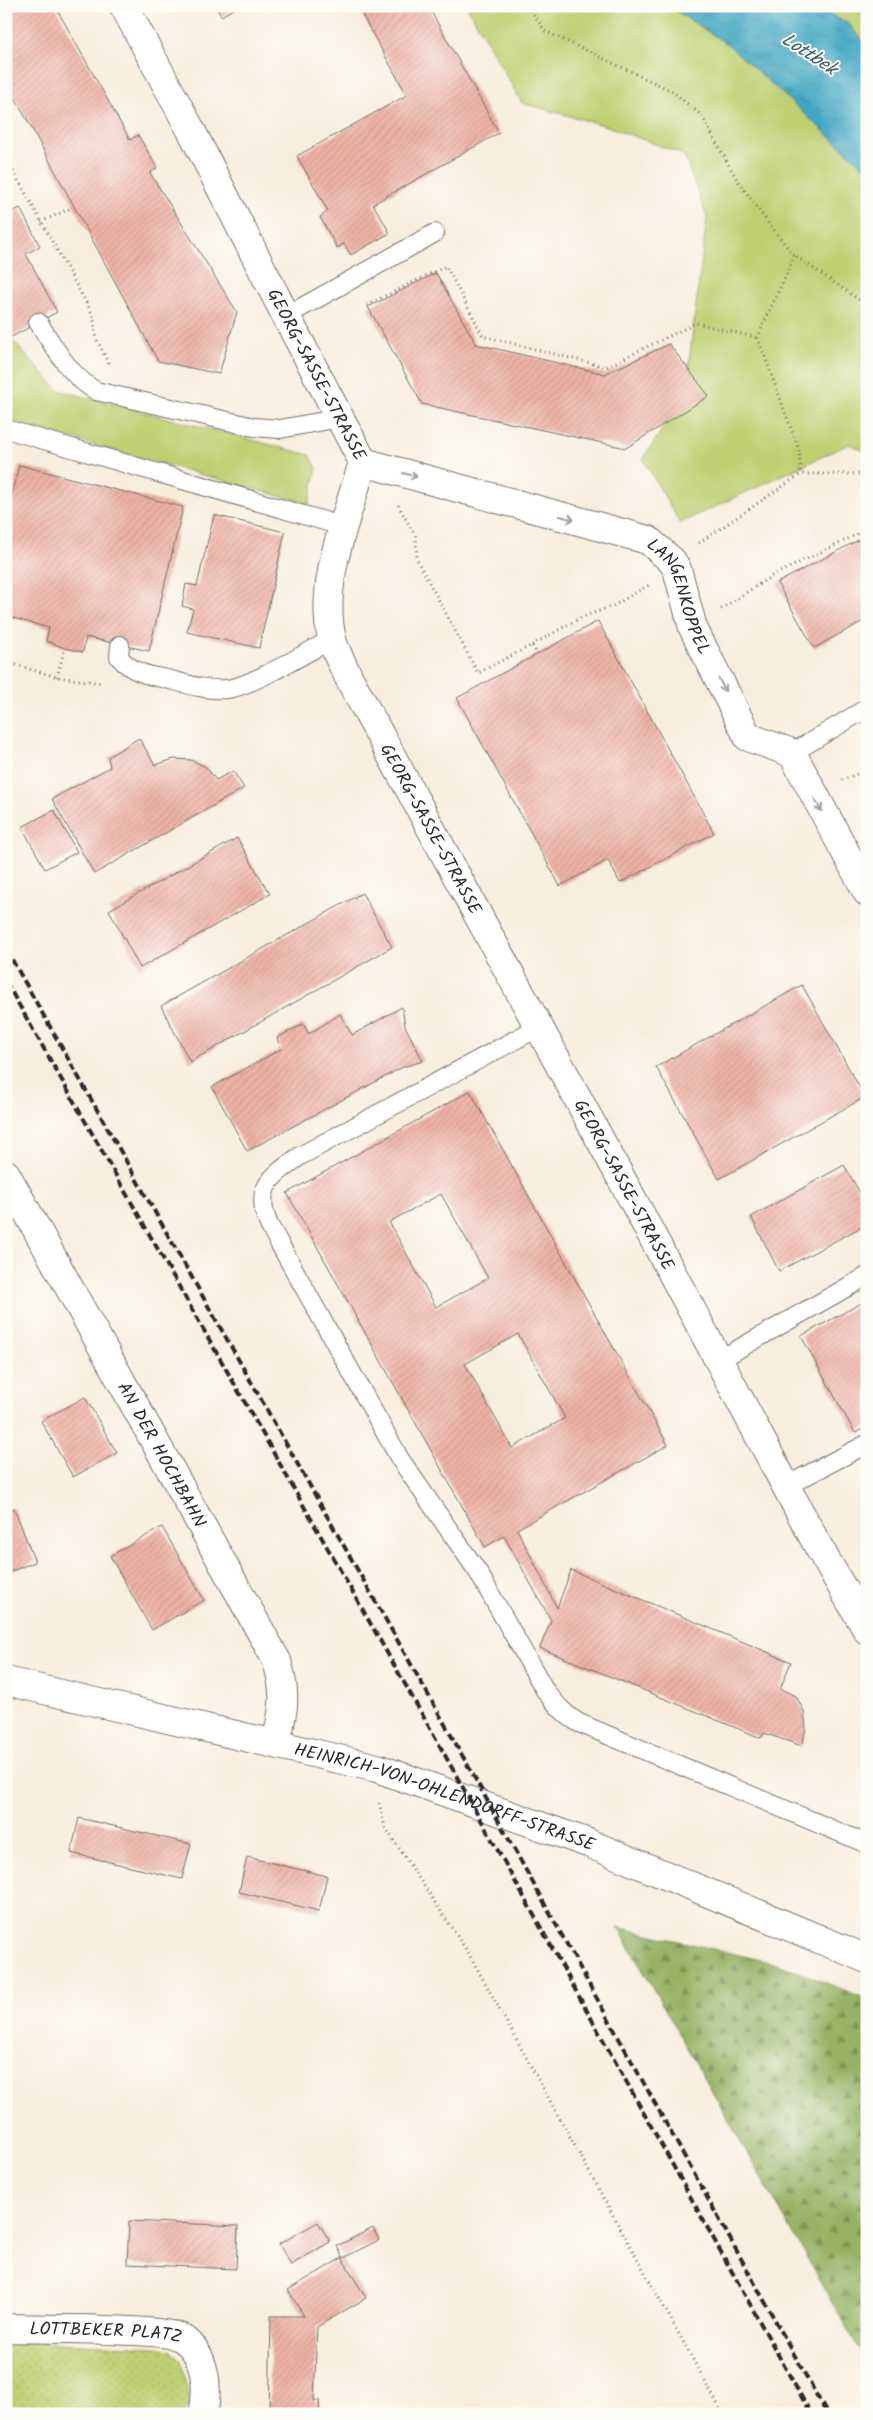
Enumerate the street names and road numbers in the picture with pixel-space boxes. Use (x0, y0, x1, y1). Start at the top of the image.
street label: GEORG-SASSE-STRASSE (258, 284, 373, 467)
street label: LANGENKOPPEL (639, 532, 717, 660)
street label: GEORG-SASSE-STRASSE (371, 739, 488, 921)
street label: GEORG-SASSE-STRASSE (565, 1094, 681, 1277)
street label: AN DER HOCHBAHN (109, 1377, 213, 1533)
street label: HEINRICH-VON-OHLENDORFF-STRASSE (291, 1736, 599, 1860)
street label: LOTTBEKER PLATZ (29, 2315, 185, 2353)

